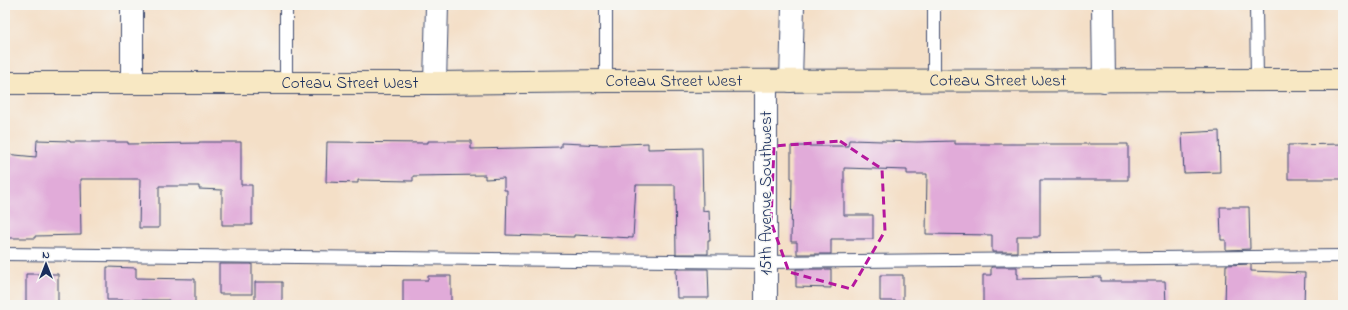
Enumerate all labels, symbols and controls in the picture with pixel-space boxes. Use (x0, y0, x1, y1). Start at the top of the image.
street label: Coteau Street West (605, 68, 743, 94)
street label: Coteau Street West (929, 68, 1067, 93)
street label: Coteau Street West (282, 71, 419, 96)
street label: 15th Avenue Southwest (754, 110, 779, 275)
north arrow (26, 244, 66, 284)
text: N (42, 247, 50, 263)

